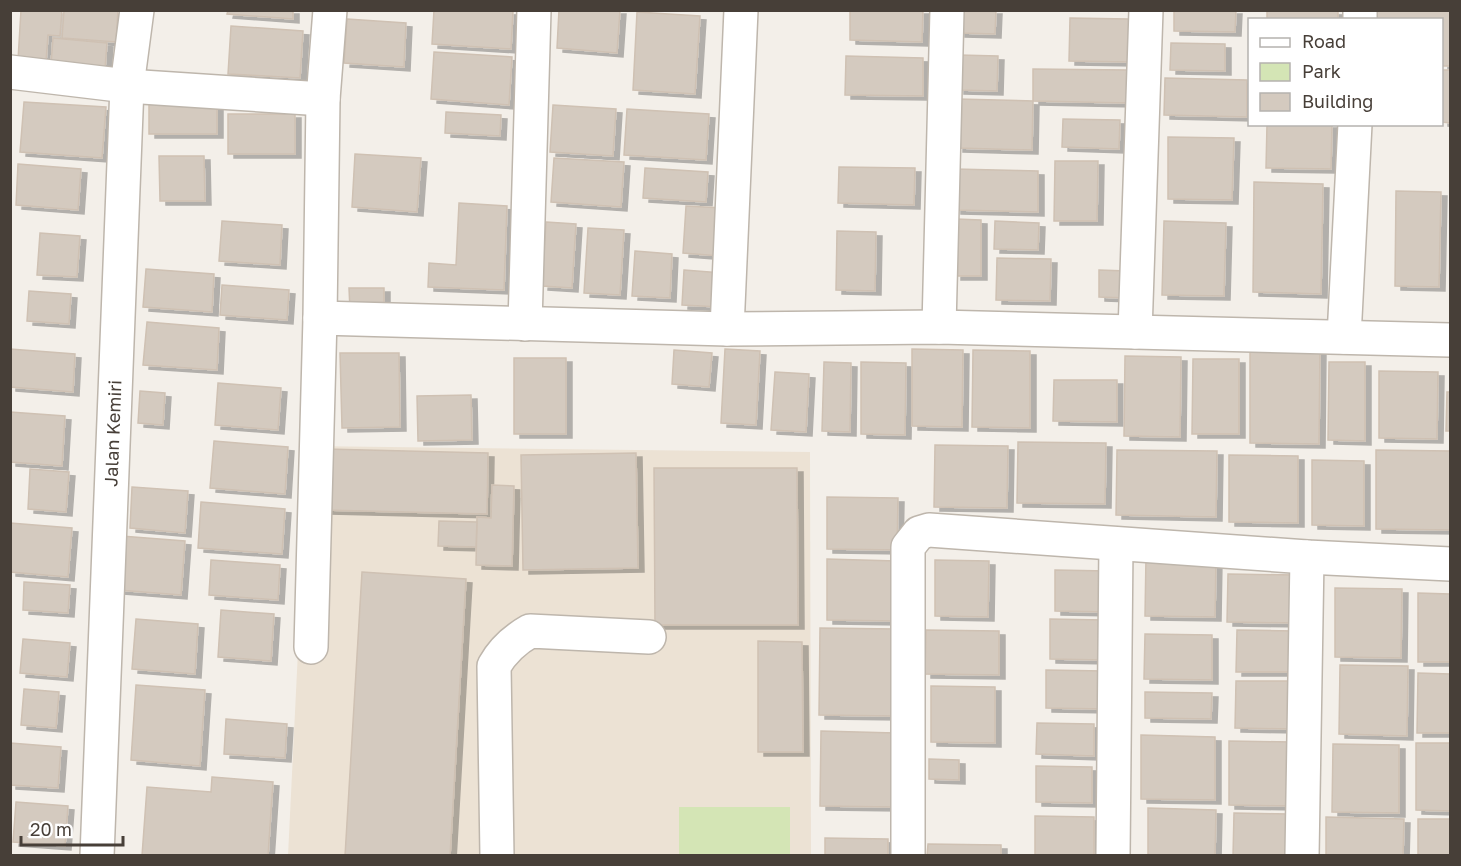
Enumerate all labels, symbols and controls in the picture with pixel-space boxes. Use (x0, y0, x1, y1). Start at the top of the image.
legend (1248, 18, 1443, 126)
text: Road (1302, 30, 1346, 52)
text: Park (1302, 60, 1341, 82)
text: Building (1302, 90, 1373, 112)
street label: Jalan Kemiri (99, 379, 126, 487)
scale bar (21, 809, 123, 847)
text: 20 m (30, 818, 72, 840)

